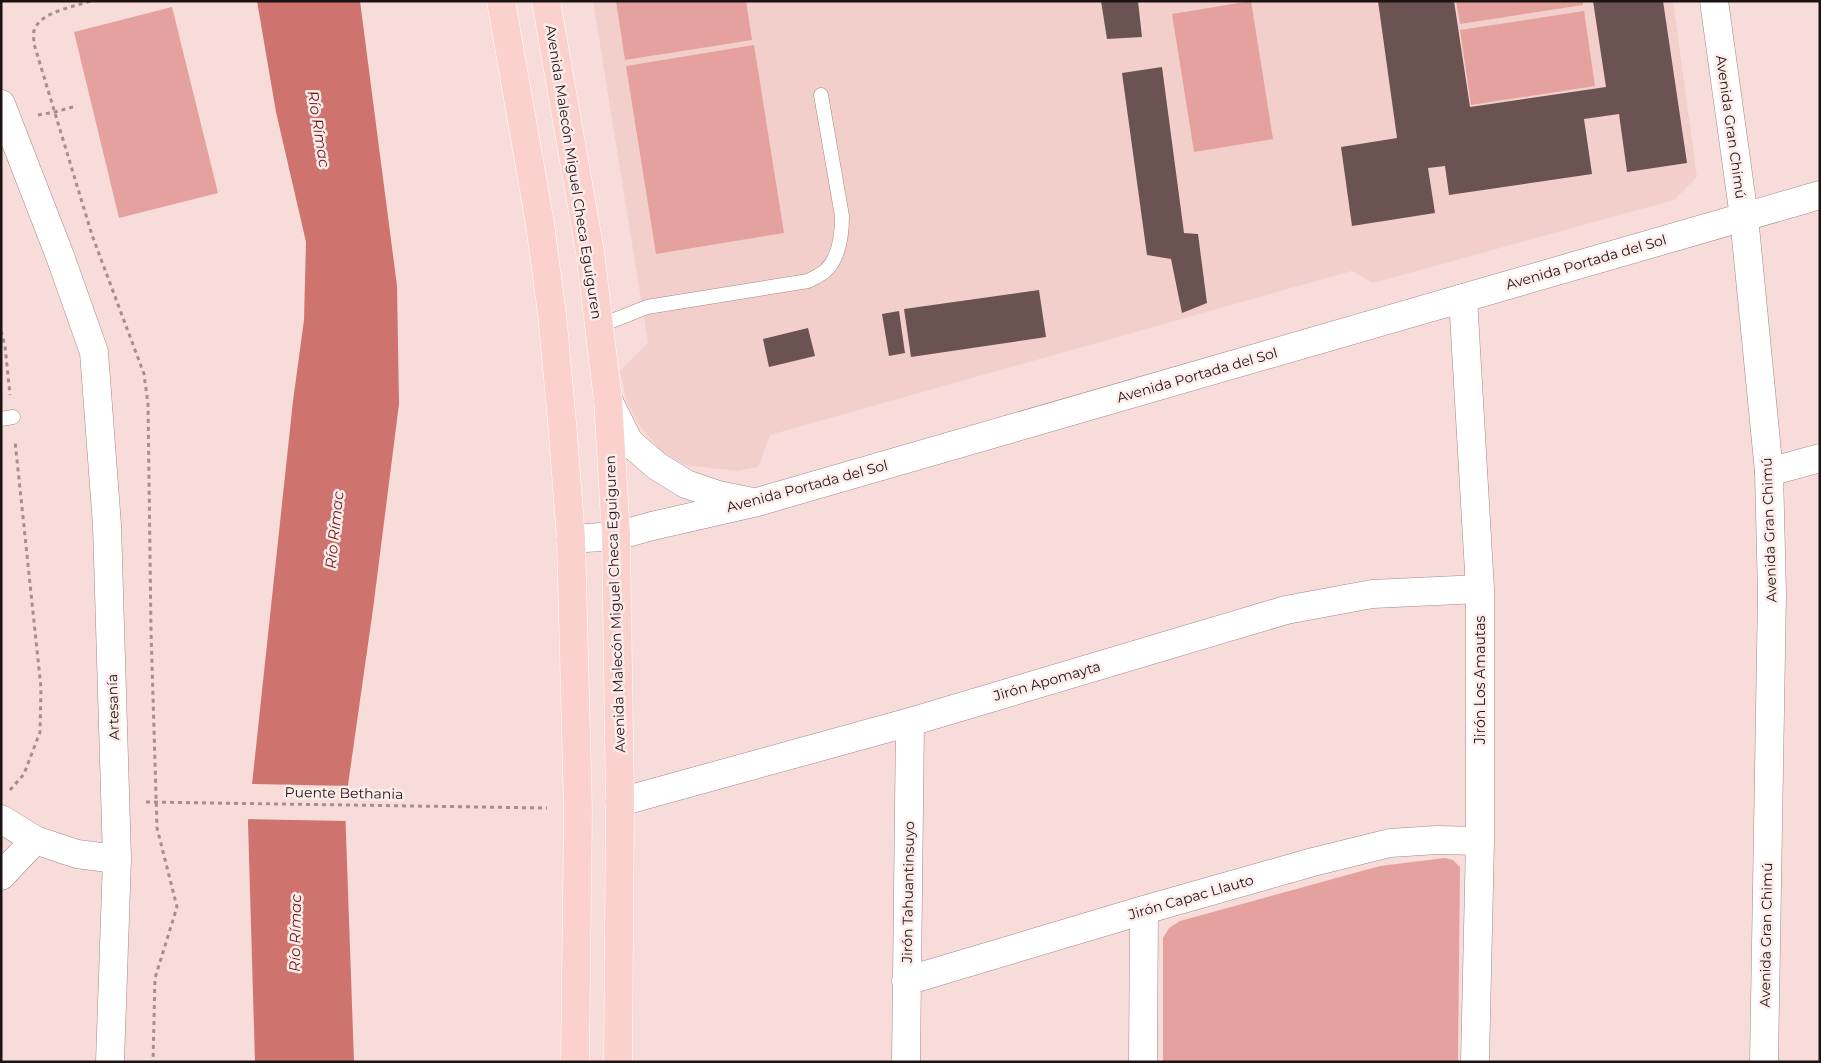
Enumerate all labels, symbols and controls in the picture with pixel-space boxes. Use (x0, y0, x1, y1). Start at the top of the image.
street label: Avenida Malecón Miguel Checa Eguiguren (542, 24, 606, 320)
street label: Avenida Gran Chimú (1712, 54, 1750, 200)
water label: Río Rímac (304, 89, 335, 169)
street label: Avenida Portada del Sol (1504, 230, 1668, 294)
street label: Avenida Portada del Sol (1115, 343, 1279, 407)
street label: Avenida Malecón Miguel Checa Eguiguren (601, 455, 629, 753)
street label: Avenida Portada del Sol (724, 456, 890, 516)
street label: Avenida Gran Chimú (1757, 457, 1781, 603)
water label: Río Rímac (320, 490, 348, 570)
street label: Jirón Los Amautas (1471, 616, 1489, 745)
street label: Jirón Apomayta (990, 657, 1103, 705)
street label: Artesanía (103, 674, 123, 740)
street label: Puente Bethania (284, 783, 404, 803)
street label: Jirón Tahuantinsuyo (898, 821, 918, 964)
street label: Avenida Gran Chimú (1756, 862, 1776, 1008)
street label: Jirón Capac Llauto (1125, 870, 1256, 924)
water label: Río Rímac (285, 893, 305, 972)

